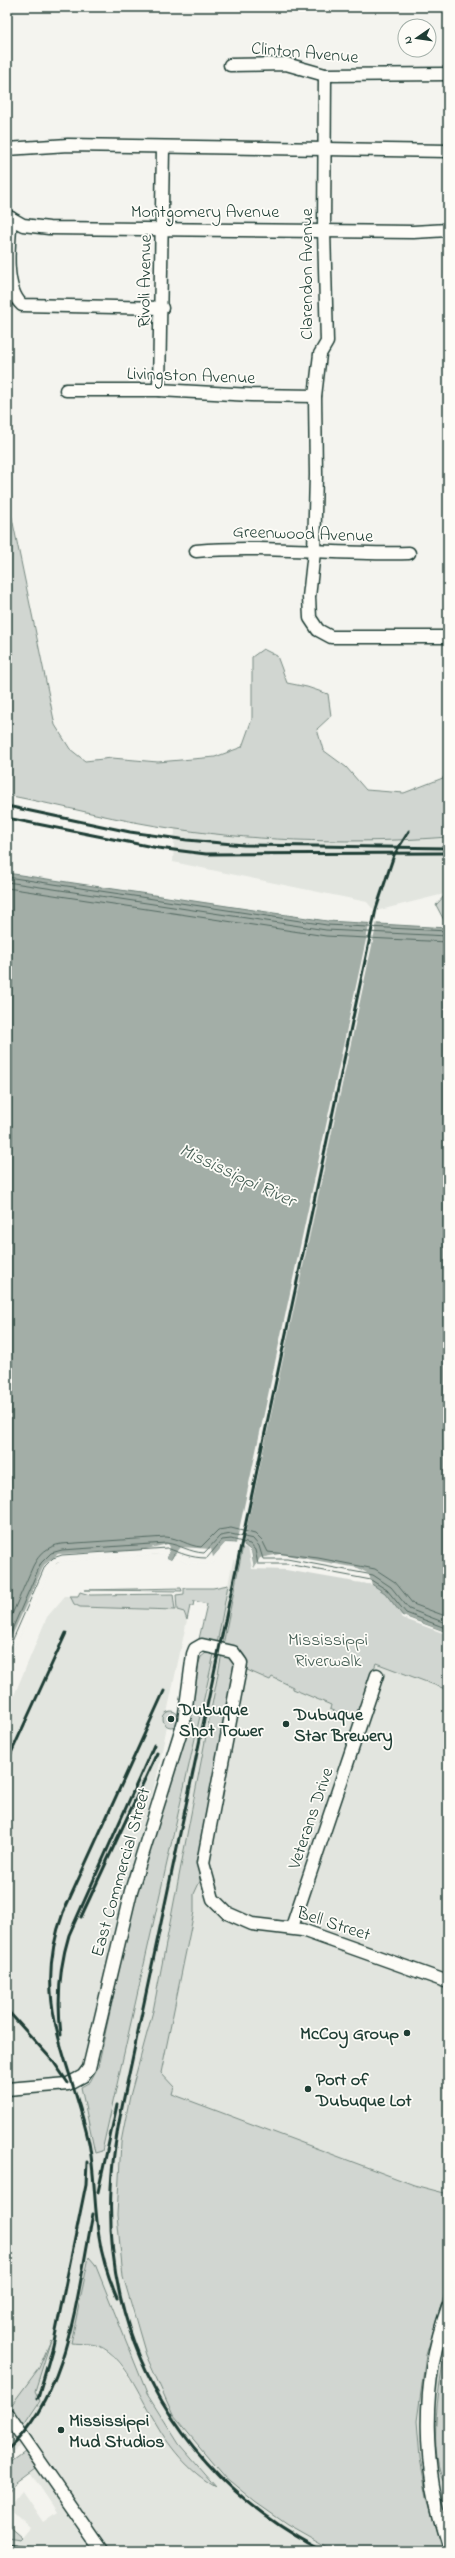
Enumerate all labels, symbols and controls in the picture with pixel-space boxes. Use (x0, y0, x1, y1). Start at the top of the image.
north arrow (397, 18, 437, 58)
text: N (400, 35, 417, 45)
street label: Clinton Avenue (250, 36, 360, 72)
street label: Montgomery Avenue (131, 200, 280, 227)
street label: Clarendon Avenue (295, 207, 321, 340)
street label: Rivoli Avenue (132, 233, 160, 328)
street label: Livingston Avenue (126, 362, 257, 393)
street label: Greenwood Avenue (232, 520, 375, 550)
water label: Mississippi River (174, 1137, 301, 1216)
park label: Mississippi Riverwalk (288, 1628, 368, 1675)
place label: Dubuque Shot Tower (178, 1698, 264, 1745)
place label: Dubuque Star Brewery (293, 1703, 393, 1751)
marker: Dubuque Shot Tower (166, 1714, 176, 1724)
marker: Dubuque Star Brewery (281, 1719, 291, 1729)
street label: Veterans Drive (282, 1763, 342, 1874)
street label: East Commercial Street (85, 1785, 159, 1960)
street label: Bell Street (292, 1900, 374, 1949)
place label: McCoy Group (300, 2022, 399, 2049)
marker: McCoy Group (402, 2028, 412, 2038)
place label: Port of Dubuque Lot (315, 2068, 413, 2115)
marker: Port of Dubuque Lot (303, 2084, 313, 2094)
place label: Mississippi Mud Studios (69, 2409, 165, 2456)
marker: Mississippi Mud Studios (56, 2425, 66, 2435)

